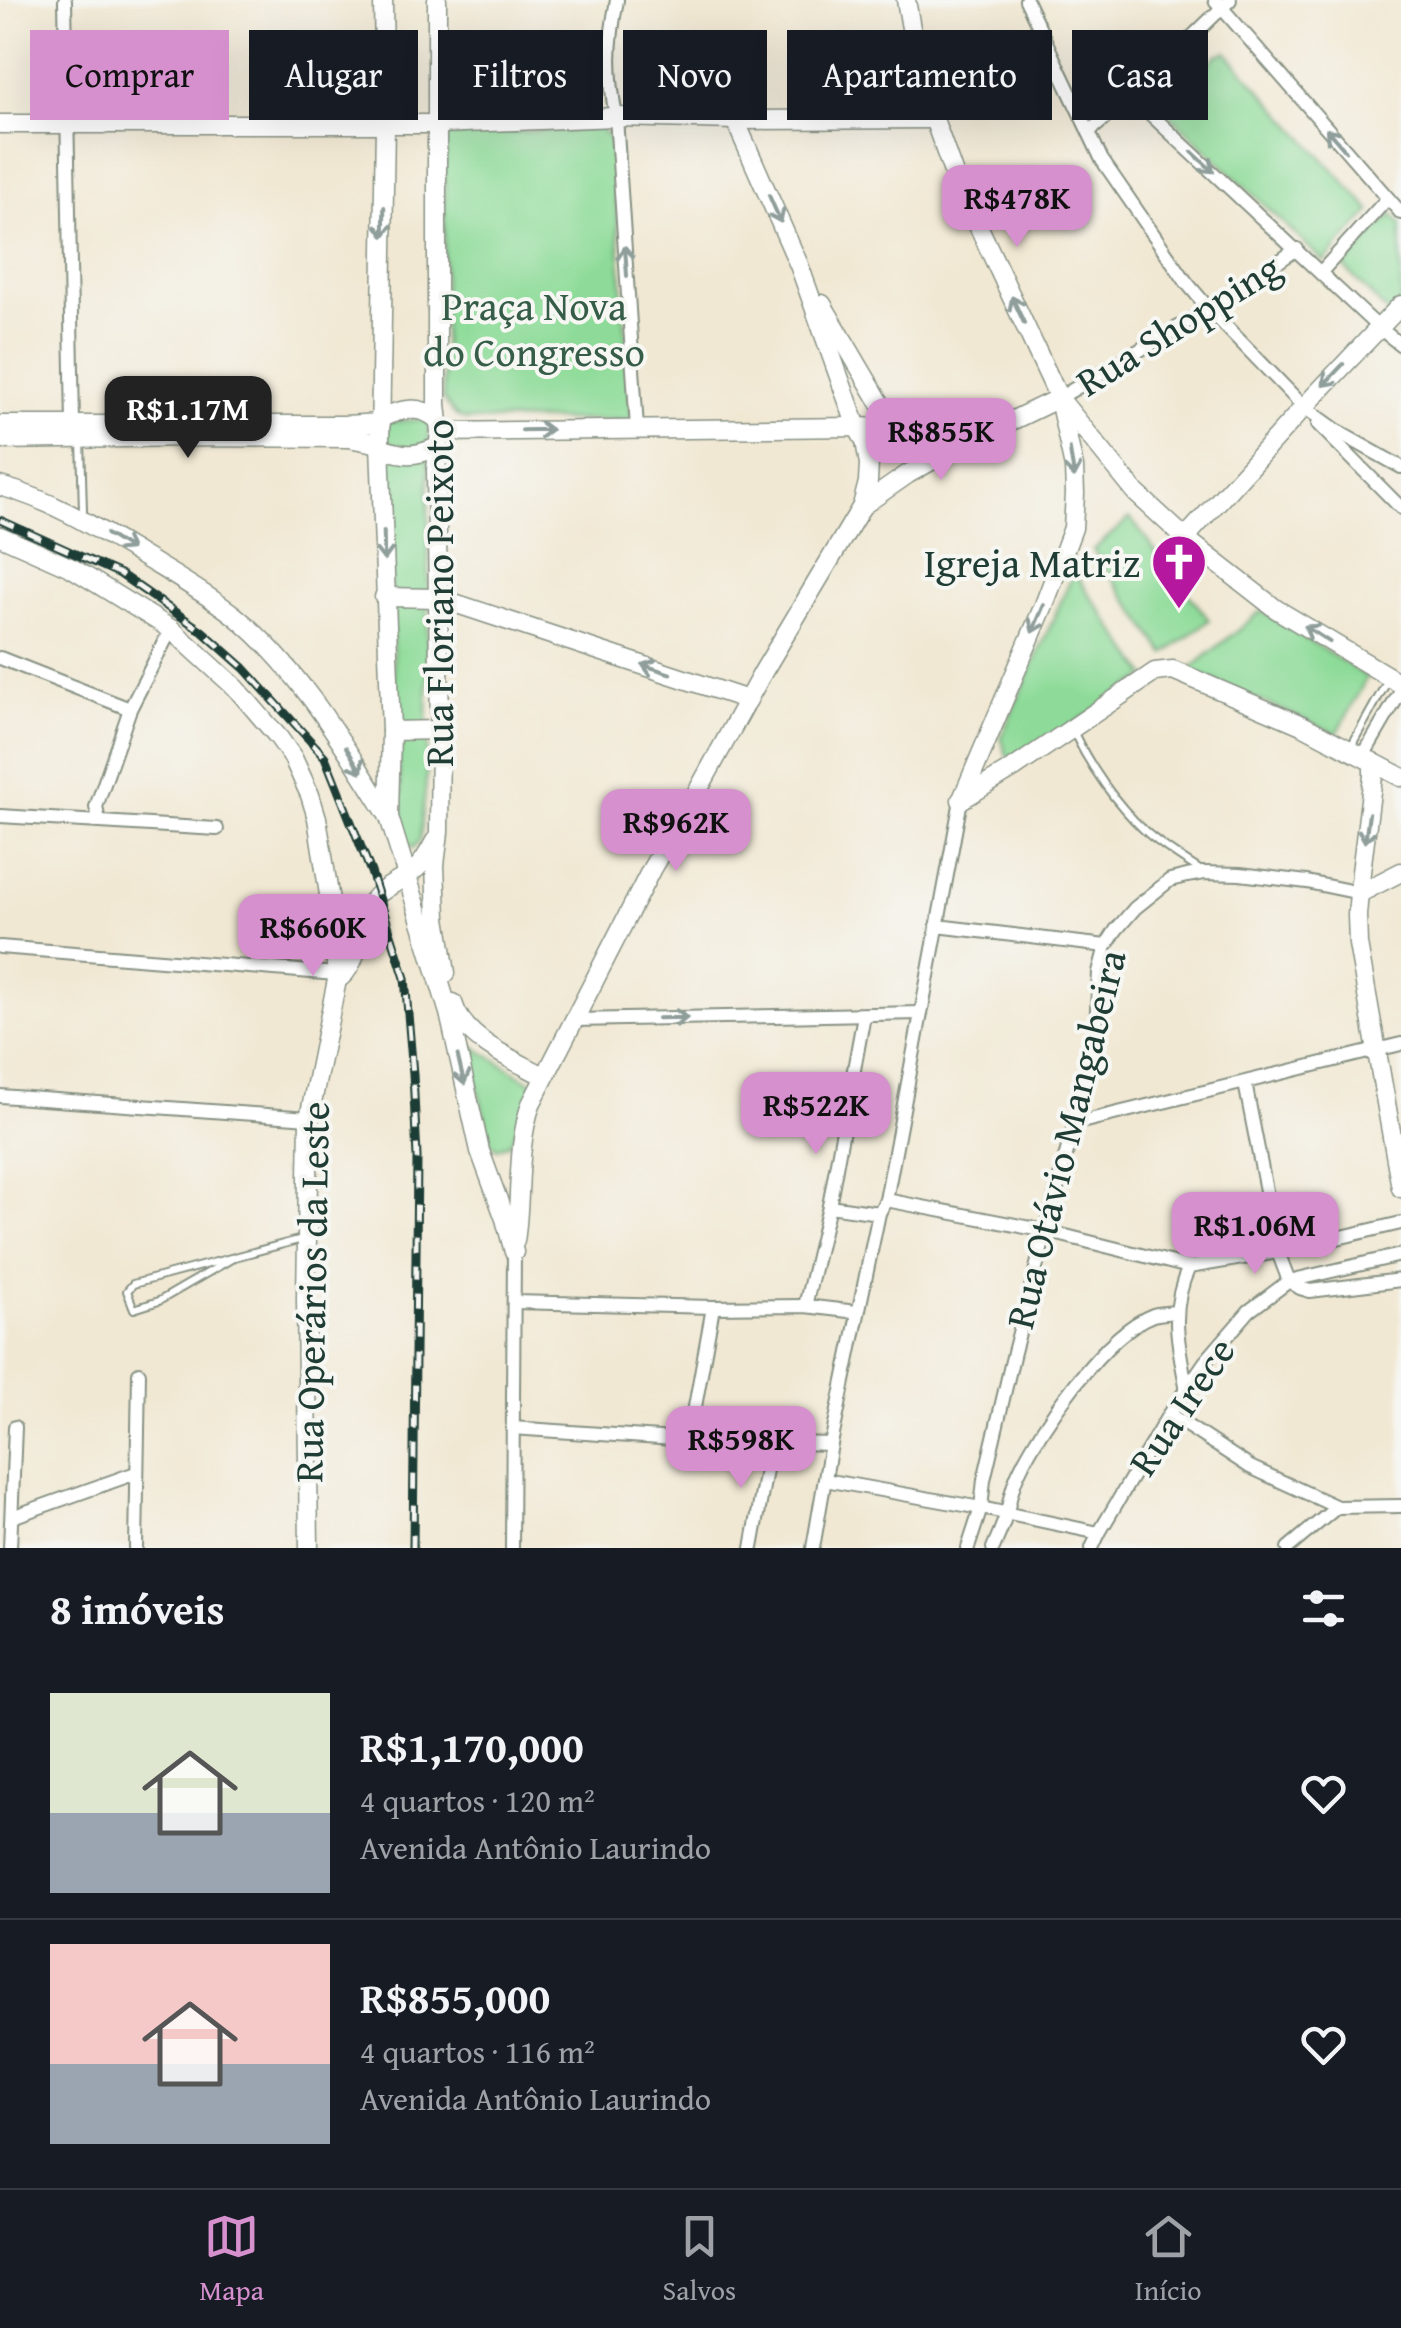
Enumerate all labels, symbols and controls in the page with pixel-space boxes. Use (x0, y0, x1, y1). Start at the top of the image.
chip: Comprar (30, 30, 229, 120)
chip: Alugar (249, 30, 418, 120)
chip: Filtros (438, 30, 603, 120)
chip: Novo (623, 30, 767, 120)
chip: Apartamento (787, 30, 1052, 120)
chip: Casa (1072, 30, 1208, 120)
one-way arrow (1325, 128, 1348, 153)
one-way arrow (1190, 150, 1214, 174)
pin: R$478K (936, 165, 1098, 250)
text: R$478K (964, 174, 1070, 221)
one-way arrow (767, 193, 785, 224)
one-way arrow (374, 205, 393, 237)
street label: Rua Shopping (1064, 238, 1292, 410)
one-way arrow (616, 246, 635, 278)
park label: Praça Nova do Congresso (423, 276, 645, 381)
one-way arrow (1008, 295, 1026, 326)
one-way arrow (1322, 362, 1345, 387)
pin: R$1.17M (96, 376, 280, 461)
text: R$1.17M (127, 385, 249, 432)
pin: R$855K (860, 398, 1022, 483)
text: R$855K (888, 407, 994, 454)
street label: Rua Floriano Peixoto (409, 419, 468, 767)
one-way arrow (520, 420, 553, 440)
one-way arrow (1063, 446, 1082, 478)
one-way arrow (374, 529, 393, 561)
one-way arrow (104, 532, 133, 552)
church icon: Igreja Matriz (1149, 532, 1209, 611)
place label: Igreja Matriz (924, 533, 1140, 592)
one-way arrow (1027, 603, 1045, 634)
one-way arrow (1304, 623, 1332, 644)
one-way arrow (640, 659, 672, 677)
one-way arrow (343, 746, 364, 774)
pin: R$962K (595, 789, 757, 874)
text: R$962K (623, 798, 729, 845)
one-way arrow (1358, 811, 1376, 843)
pin: R$660K (232, 894, 394, 979)
text: R$660K (260, 903, 366, 950)
street label: Rua Otávio Mangabeira (989, 943, 1141, 1335)
one-way arrow (656, 1008, 688, 1028)
one-way arrow (453, 1053, 471, 1085)
pin: R$522K (735, 1072, 897, 1157)
text: R$522K (763, 1081, 869, 1128)
street label: Rua Operários da Leste (278, 1101, 344, 1483)
pin: R$1.06M (1163, 1192, 1347, 1277)
text: R$1.06M (1194, 1201, 1316, 1248)
street label: Rua Irece (1113, 1325, 1249, 1487)
pin: R$598K (660, 1406, 822, 1491)
text: R$598K (688, 1415, 794, 1462)
text: 8 imóveis (50, 1578, 225, 1639)
icon: filters (1296, 1581, 1351, 1636)
text: R$1,170,000 (360, 1716, 584, 1777)
icon: home (130, 1733, 250, 1853)
icon: heart (1296, 1766, 1351, 1821)
text: 4 quartos · 120 m² (360, 1777, 595, 1824)
text: Avenida Antônio Laurindo (360, 1824, 711, 1871)
text: R$855,000 (360, 1967, 550, 2028)
icon: home (130, 1984, 250, 2104)
icon: heart (1296, 2017, 1351, 2072)
text: 4 quartos · 116 m² (360, 2028, 595, 2075)
text: Avenida Antônio Laurindo (360, 2075, 711, 2122)
tab: Mapa (199, 2209, 264, 2310)
tab: Salvos (663, 2209, 736, 2310)
tab: Início (1135, 2209, 1202, 2310)

